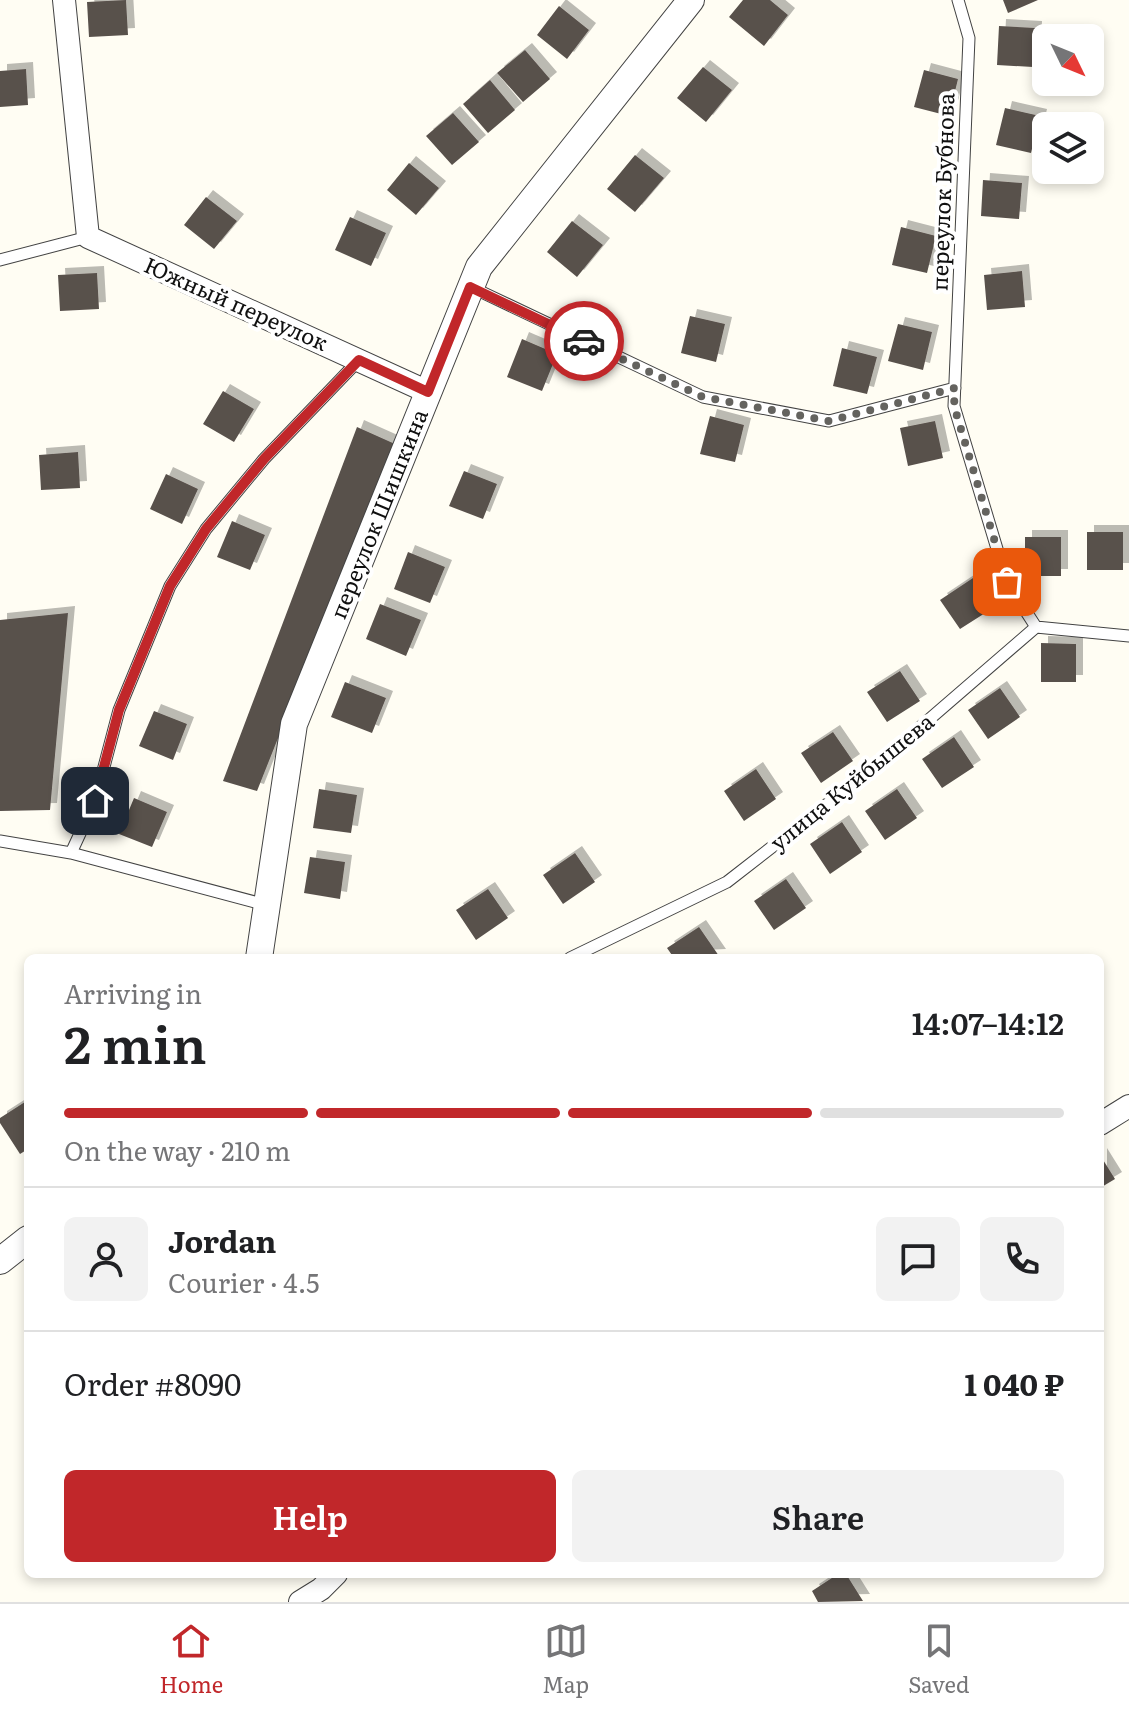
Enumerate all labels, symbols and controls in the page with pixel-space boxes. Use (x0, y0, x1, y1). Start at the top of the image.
north arrow (1032, 24, 1104, 96)
map controls (1032, 24, 1104, 184)
street label: переулок Бубнова (922, 92, 961, 292)
button: layers (1032, 112, 1104, 184)
street label: Южный переулок (139, 247, 334, 358)
courier (544, 301, 624, 381)
icon: car (562, 319, 606, 363)
street label: переулок Шишкина (320, 403, 435, 623)
pin (973, 548, 1041, 616)
icon: bag (985, 560, 1029, 604)
street label: улица Куйбышева (762, 704, 940, 857)
pin (61, 767, 129, 835)
icon: home (73, 779, 117, 823)
text: Arriving in (64, 973, 202, 1012)
text: 14:07–14:12 (912, 1000, 1064, 1044)
text: 2 min (64, 1003, 207, 1080)
text: On the way · 210 m (64, 1130, 290, 1169)
button: person (64, 1217, 148, 1301)
button: chat (876, 1217, 960, 1301)
button: phone (980, 1217, 1064, 1301)
text: Jordan (168, 1218, 276, 1262)
text: Courier · 4.5 (168, 1262, 320, 1301)
text: Order #8090 (64, 1361, 241, 1405)
text: 1 040 ₽ (964, 1361, 1064, 1405)
button: Help (64, 1470, 556, 1562)
button: Share (572, 1470, 1064, 1562)
tab: Home (160, 1619, 223, 1700)
tab: Map (542, 1619, 589, 1700)
tab: Saved (908, 1619, 969, 1700)

